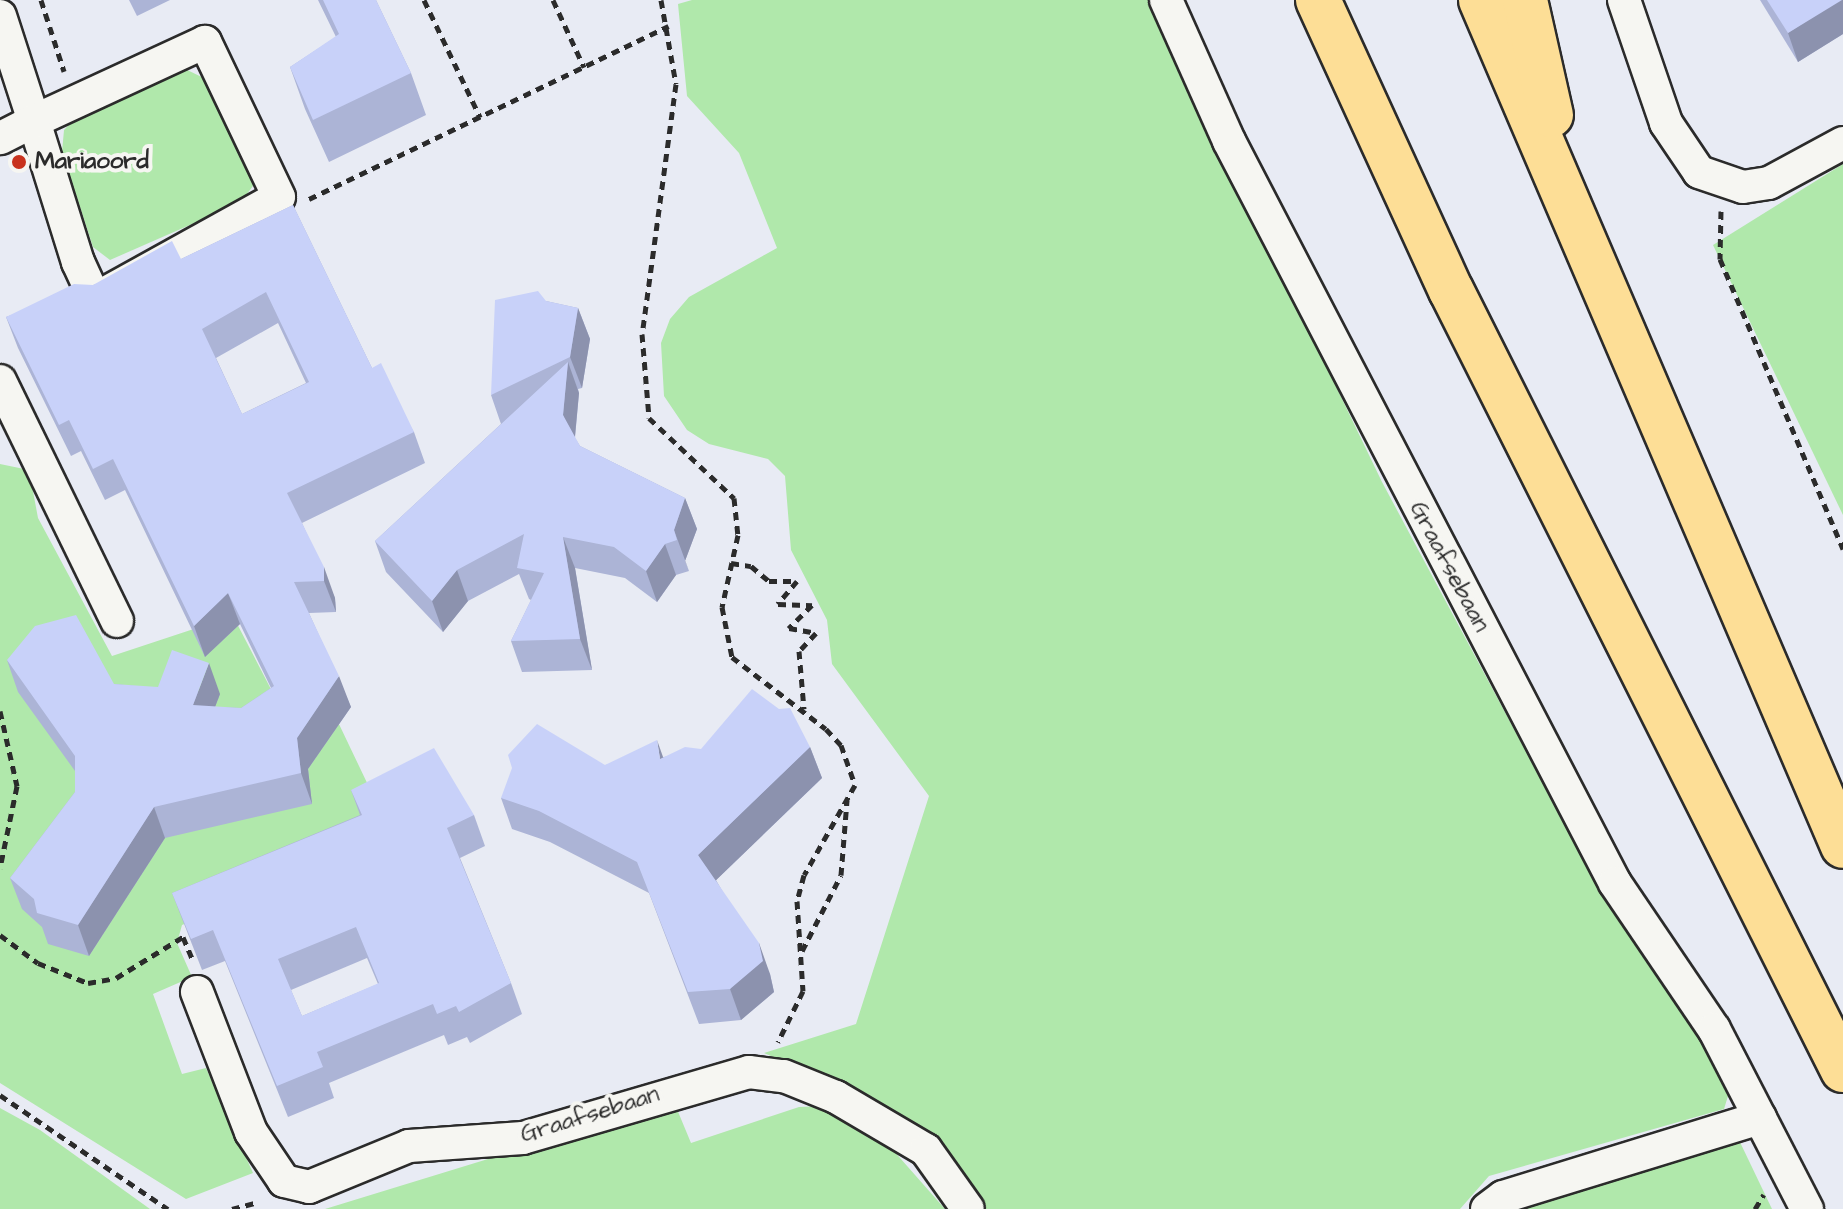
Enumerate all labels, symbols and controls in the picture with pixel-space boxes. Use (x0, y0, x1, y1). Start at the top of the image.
place label: Mariaoord (35, 148, 149, 176)
marker: Mariaoord (10, 153, 28, 171)
street label: Graafsebaan (1403, 497, 1495, 637)
street label: Graafsebaan (517, 1080, 663, 1150)

